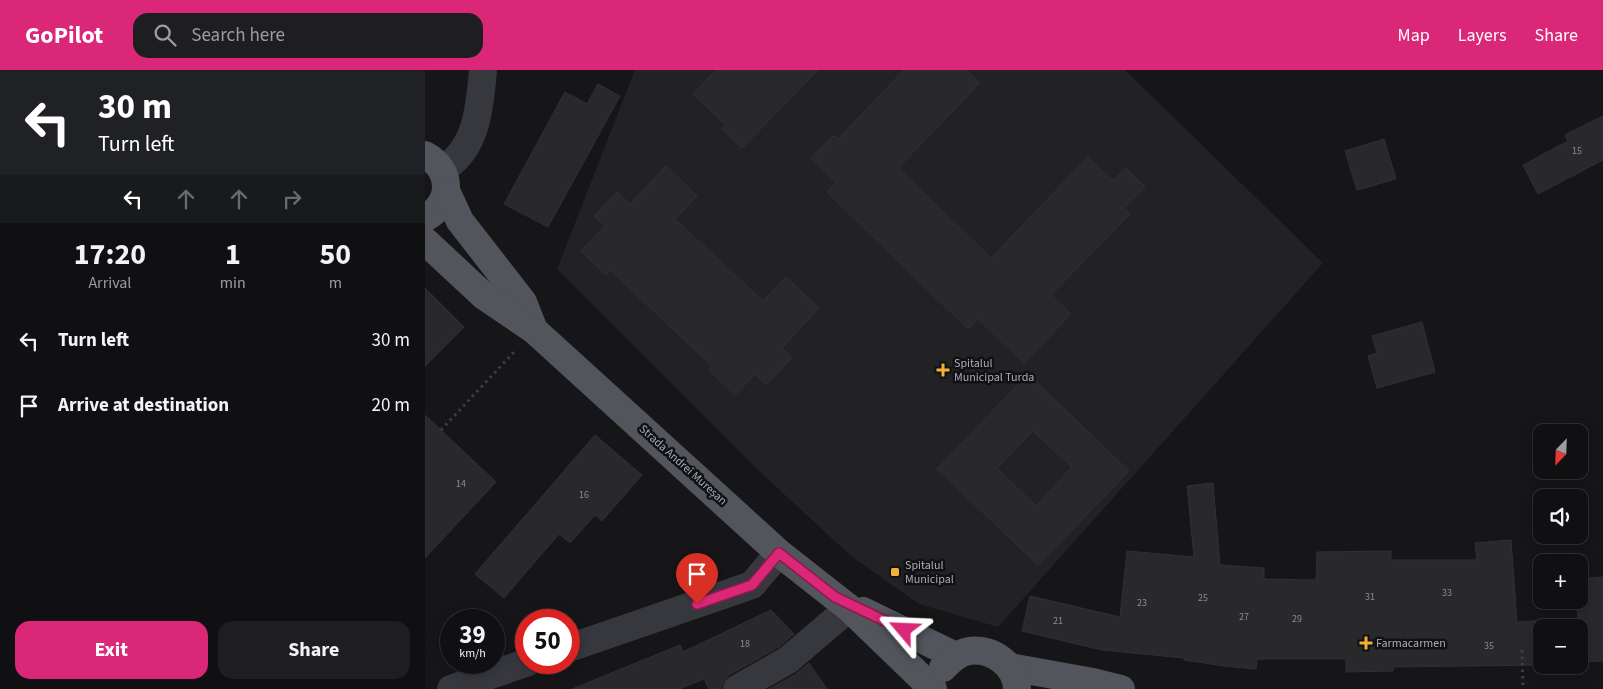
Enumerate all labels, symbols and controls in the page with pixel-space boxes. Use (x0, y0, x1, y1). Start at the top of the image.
search box (133, 13, 483, 58)
text: GoPilot (25, 18, 103, 53)
icon: search (151, 21, 179, 49)
text: Search here (191, 22, 285, 49)
text: Map (1398, 23, 1430, 48)
text: Layers (1458, 23, 1507, 48)
text: Share (1535, 23, 1578, 48)
text: 30 m (98, 82, 172, 132)
icon: left (15, 90, 80, 155)
text: Turn left (98, 128, 174, 160)
house number: 15 (1572, 144, 1582, 158)
icon: left (119, 185, 147, 213)
icon: ahead (172, 185, 200, 213)
icon: ahead (225, 185, 253, 213)
icon: right (278, 185, 306, 213)
text: 17:20 (74, 233, 146, 276)
text: 1 (225, 233, 241, 276)
text: 50 (320, 233, 351, 276)
text: Arrival (88, 272, 131, 294)
text: min (220, 272, 246, 294)
text: m (329, 272, 342, 294)
icon: left (15, 327, 43, 355)
text: Turn left (58, 327, 129, 354)
text: 30 m (372, 327, 410, 354)
place label: Spitalul Municipal Turda (954, 355, 1034, 386)
marker: Spitalul Municipal Turda (936, 363, 950, 377)
icon: arrive (15, 392, 43, 420)
text: Arrive at destination (58, 392, 229, 419)
text: 20 m (372, 392, 410, 419)
street label: Strada Andrei Mureșan (635, 421, 731, 509)
north arrow (1533, 424, 1587, 479)
map controls (1533, 424, 1588, 674)
house number: 14 (456, 477, 466, 491)
house number: 16 (579, 488, 589, 502)
button: sound (1533, 489, 1588, 544)
pin (676, 553, 718, 604)
button: + (1533, 554, 1588, 609)
place label: Spitalul Municipal (905, 557, 954, 588)
icon: arrive (683, 560, 711, 588)
marker: Spitalul Municipal (889, 566, 901, 578)
house number: 33 (1442, 586, 1452, 600)
house number: 31 (1365, 590, 1375, 604)
house number: 25 (1198, 591, 1208, 605)
house number: 23 (1137, 596, 1147, 610)
position arrow (877, 603, 929, 655)
speed limit sign: 50 (515, 609, 580, 674)
house number: 27 (1239, 610, 1249, 624)
house number: 29 (1292, 612, 1302, 626)
house number: 21 (1053, 614, 1063, 628)
text: 39 (459, 617, 486, 653)
button: − (1533, 619, 1588, 674)
button: Exit (15, 621, 208, 679)
button: Share (218, 621, 410, 679)
place label: Farmacarmen (1376, 635, 1446, 652)
house number: 18 (740, 637, 750, 651)
marker: Farmacarmen (1360, 637, 1372, 649)
house number: 35 (1484, 639, 1494, 653)
text: km/h (459, 645, 486, 662)

